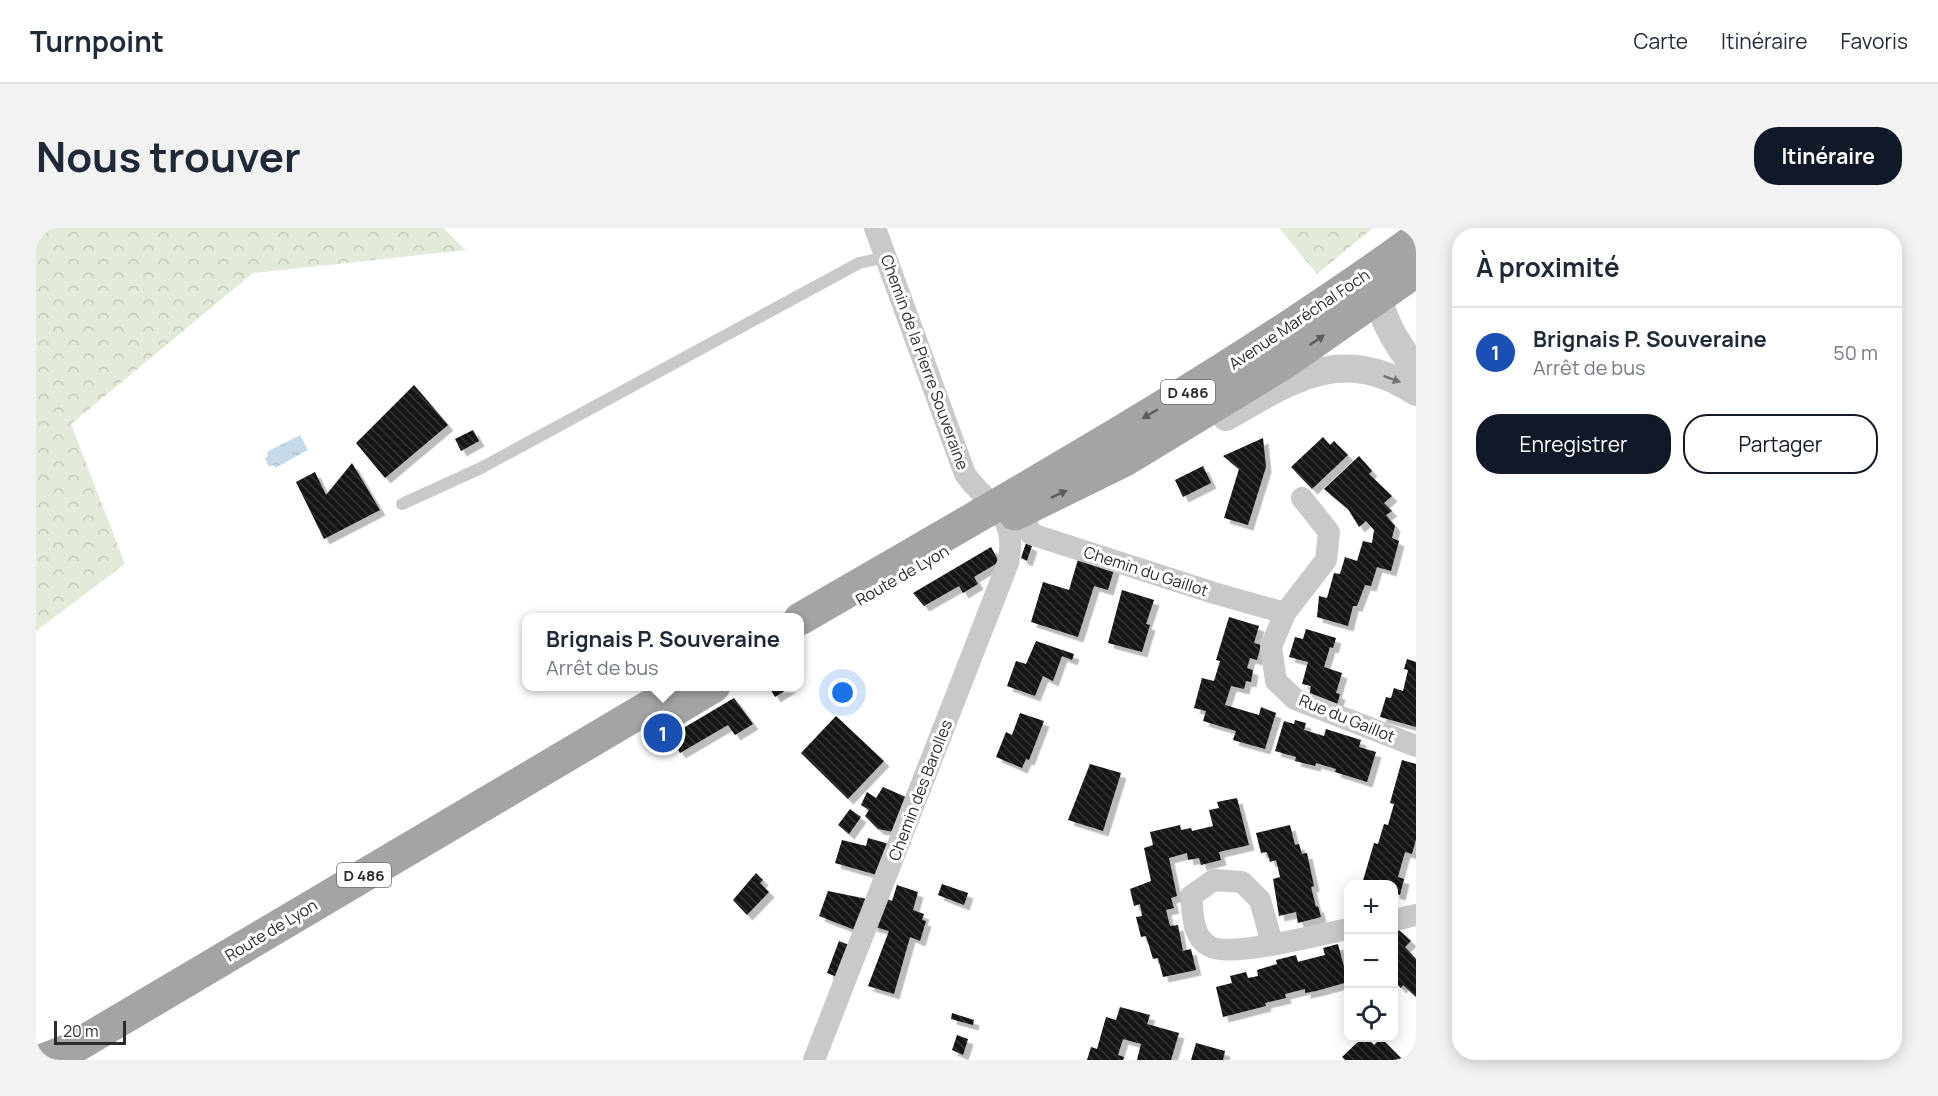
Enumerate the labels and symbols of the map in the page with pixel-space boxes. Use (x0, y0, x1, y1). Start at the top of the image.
street label: Chemin de la Pierre Souveraine (876, 251, 974, 473)
street label: Avenue Maréchal Foch (1224, 264, 1374, 374)
one-way arrow (1309, 335, 1325, 346)
one-way arrow (1383, 375, 1401, 384)
road number: D 486 (1161, 380, 1215, 404)
one-way arrow (1142, 409, 1158, 420)
one-way arrow (1051, 489, 1068, 498)
street label: Route de Lyon (851, 539, 953, 611)
street label: Chemin du Gaillot (1081, 541, 1211, 601)
your location (828, 678, 857, 707)
street label: Rue du Gaillot (1296, 689, 1398, 747)
pin: 1 (644, 710, 682, 756)
street label: Chemin des Barolles (883, 716, 957, 864)
road number: D 486 (337, 863, 391, 887)
street label: Route de Lyon (221, 894, 321, 966)
scale bar (54, 1018, 126, 1046)

